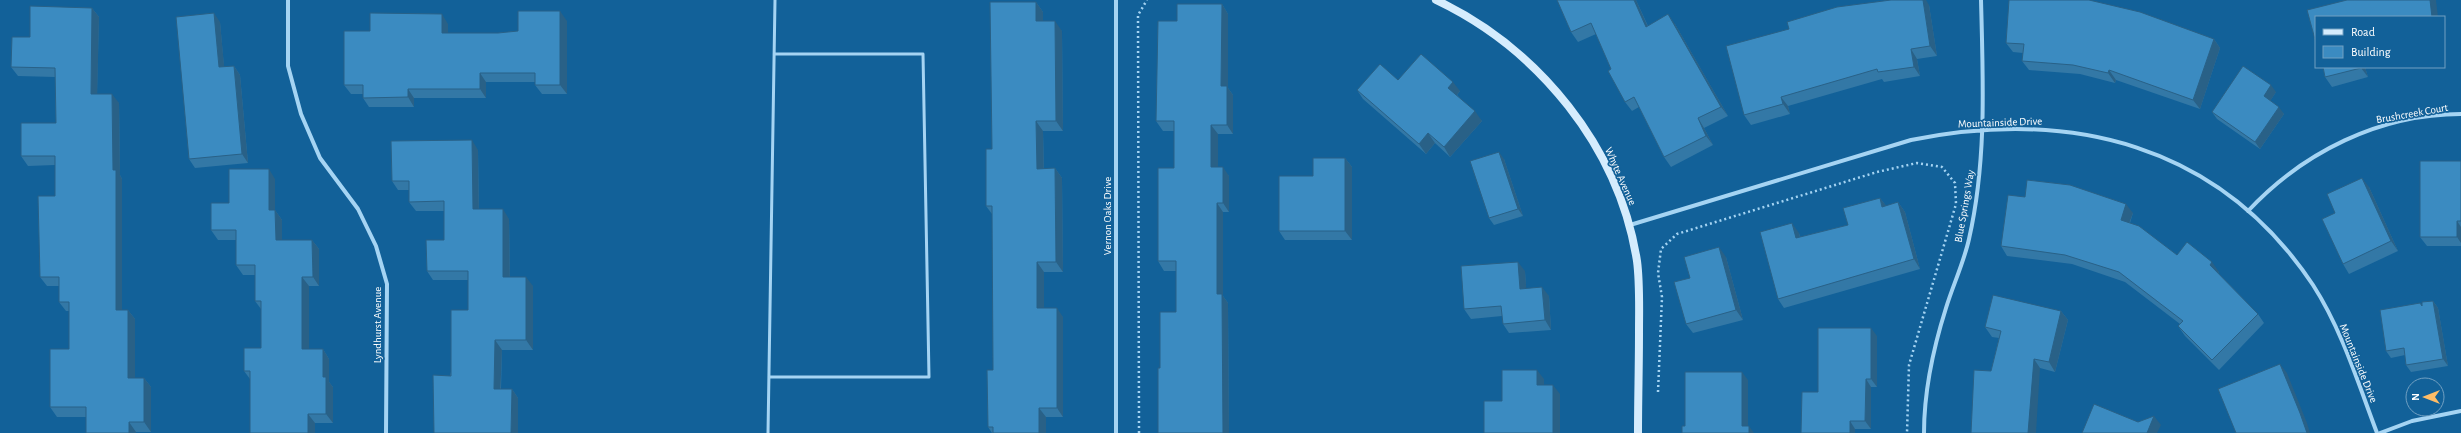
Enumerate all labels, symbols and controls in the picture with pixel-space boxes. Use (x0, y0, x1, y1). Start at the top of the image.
legend (2315, 16, 2445, 68)
text: Road (2351, 26, 2375, 38)
text: Building (2351, 46, 2391, 58)
street label: Brushcreek Court (2375, 102, 2449, 125)
street label: Mountainside Drive (1958, 116, 2042, 129)
street label: Whyte Avenue (1603, 146, 1638, 207)
street label: Blue Springs Way (1953, 169, 1976, 243)
street label: Vernon Oaks Drive (1102, 177, 1113, 255)
street label: Lyndhurst Avenue (372, 287, 383, 363)
street label: Mountainside Drive (2338, 322, 2379, 404)
north arrow (2405, 377, 2445, 417)
text: N (2410, 393, 2421, 401)

